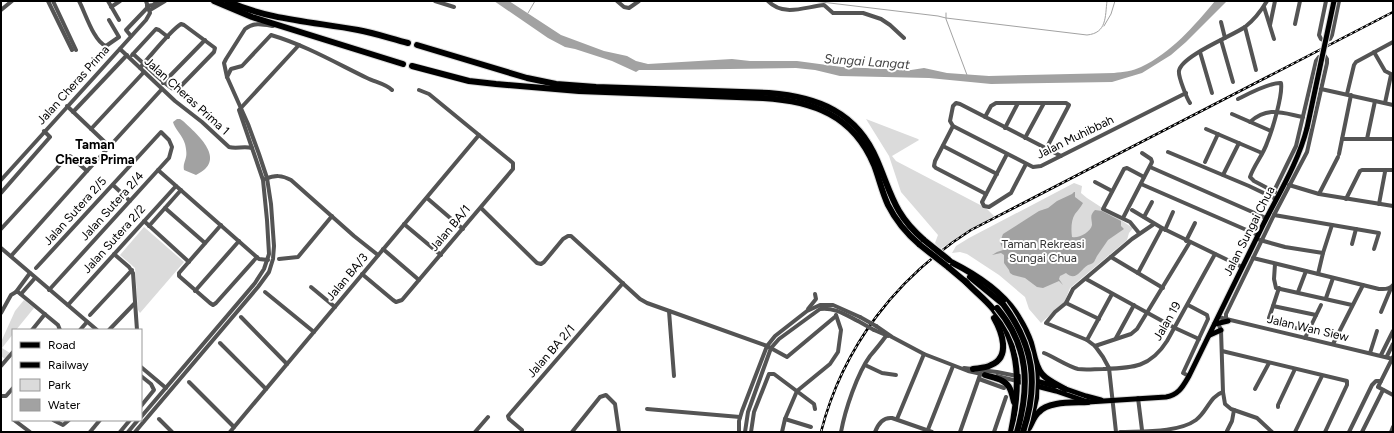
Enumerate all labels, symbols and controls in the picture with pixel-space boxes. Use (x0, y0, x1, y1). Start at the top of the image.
street label: Jalan Cheras Prima (34, 43, 112, 127)
water label: Sungai Langat (824, 51, 911, 72)
street label: Jalan Cheras Prima 1 (142, 54, 232, 138)
street label: Jalan Muhibbah (1034, 112, 1116, 162)
district label: Taman Cheras Prima (55, 137, 135, 167)
street label: Jalan Sutera 2/4 (77, 168, 147, 243)
street label: Jalan Sutera 2/5 (41, 174, 109, 248)
street label: Jalan Sungai Chua (1220, 184, 1278, 278)
street label: Jalan Sutera 2/2 (80, 202, 148, 276)
street label: Jalan BA/1 (427, 202, 473, 254)
park label: Taman Rekreasi Sungai Chua (1002, 237, 1085, 265)
street label: Jalan BA/3 (323, 251, 371, 303)
street label: Jalan 19 (1150, 299, 1184, 343)
street label: Jalan Wan Siew (1266, 312, 1351, 344)
street label: Jalan BA 2/1 (524, 322, 578, 380)
legend (12, 329, 142, 421)
text: Road (48, 338, 76, 352)
text: Railway (48, 358, 89, 372)
text: Park (48, 378, 71, 392)
text: Water (48, 398, 80, 412)

